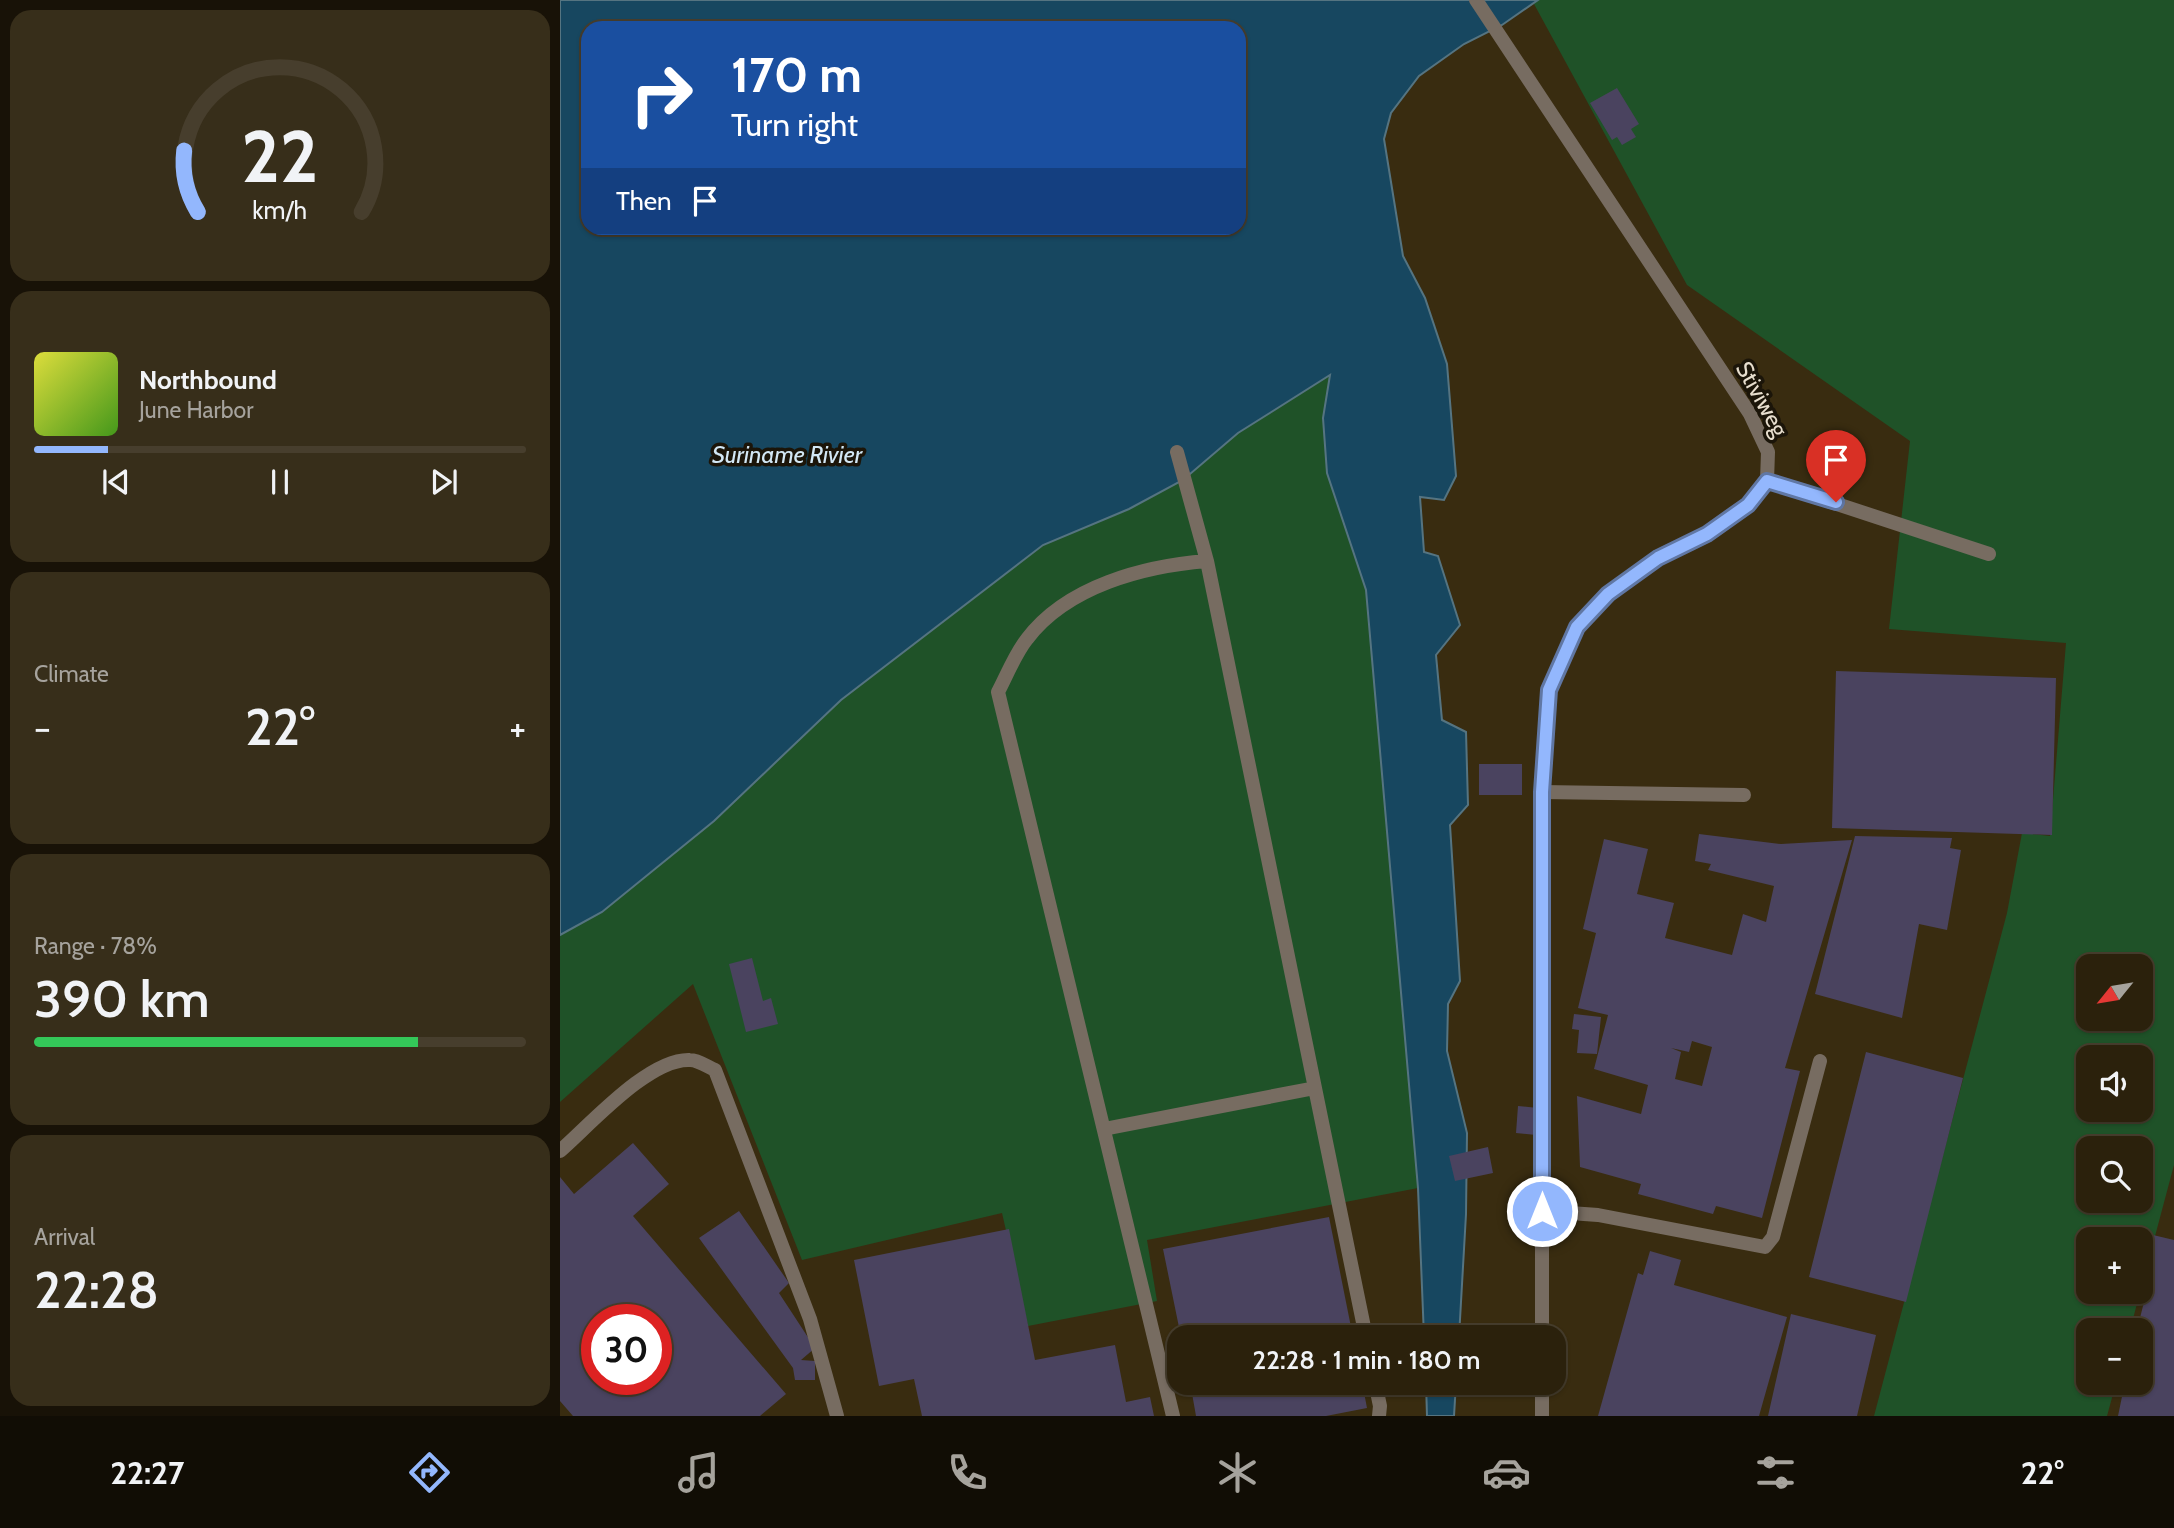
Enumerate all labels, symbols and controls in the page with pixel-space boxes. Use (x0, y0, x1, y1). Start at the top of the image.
text: 170 m (731, 45, 862, 104)
icon: right (616, 49, 707, 140)
text: Turn right (731, 105, 858, 144)
text: 22 (241, 112, 319, 200)
icon: arrive (686, 182, 724, 220)
text: Then (616, 185, 672, 217)
text: km/h (253, 194, 307, 224)
street label: Stiviweg (1730, 356, 1794, 442)
text: Northbound (139, 364, 277, 396)
text: June Harbor (139, 396, 253, 424)
pin (1806, 430, 1866, 502)
water label: Suriname Rivier (712, 440, 864, 469)
icon: arrive (1817, 441, 1855, 479)
icon: previous (97, 463, 135, 501)
icon: pause (261, 463, 299, 501)
icon: next (425, 463, 463, 501)
text: Climate (34, 660, 109, 688)
text: 22° (245, 695, 315, 758)
text: − (34, 704, 51, 751)
text: + (509, 704, 526, 751)
text: Range · 78% (34, 932, 157, 960)
north arrow (2076, 954, 2152, 1031)
map controls (2076, 954, 2153, 1395)
text: 390 km (34, 967, 210, 1030)
button: sound (2076, 1045, 2153, 1122)
button: search (2076, 1136, 2153, 1213)
position arrow (1505, 1174, 1579, 1248)
text: Arrival (34, 1223, 95, 1251)
button: + (2076, 1227, 2153, 1304)
text: 22:28 (34, 1258, 159, 1321)
speed limit sign: 30 (581, 1304, 672, 1395)
button: − (2076, 1318, 2153, 1395)
text: 22:28 · 1 min · 180 m (1253, 1344, 1480, 1376)
icon: directions (405, 1448, 454, 1497)
icon: music (674, 1448, 723, 1497)
icon: phone (943, 1448, 992, 1497)
icon: climate (1213, 1448, 1262, 1497)
icon: car (1482, 1448, 1531, 1497)
icon: filters (1751, 1448, 1800, 1497)
text: 22:27 (110, 1453, 184, 1492)
text: 22° (2021, 1453, 2064, 1492)

